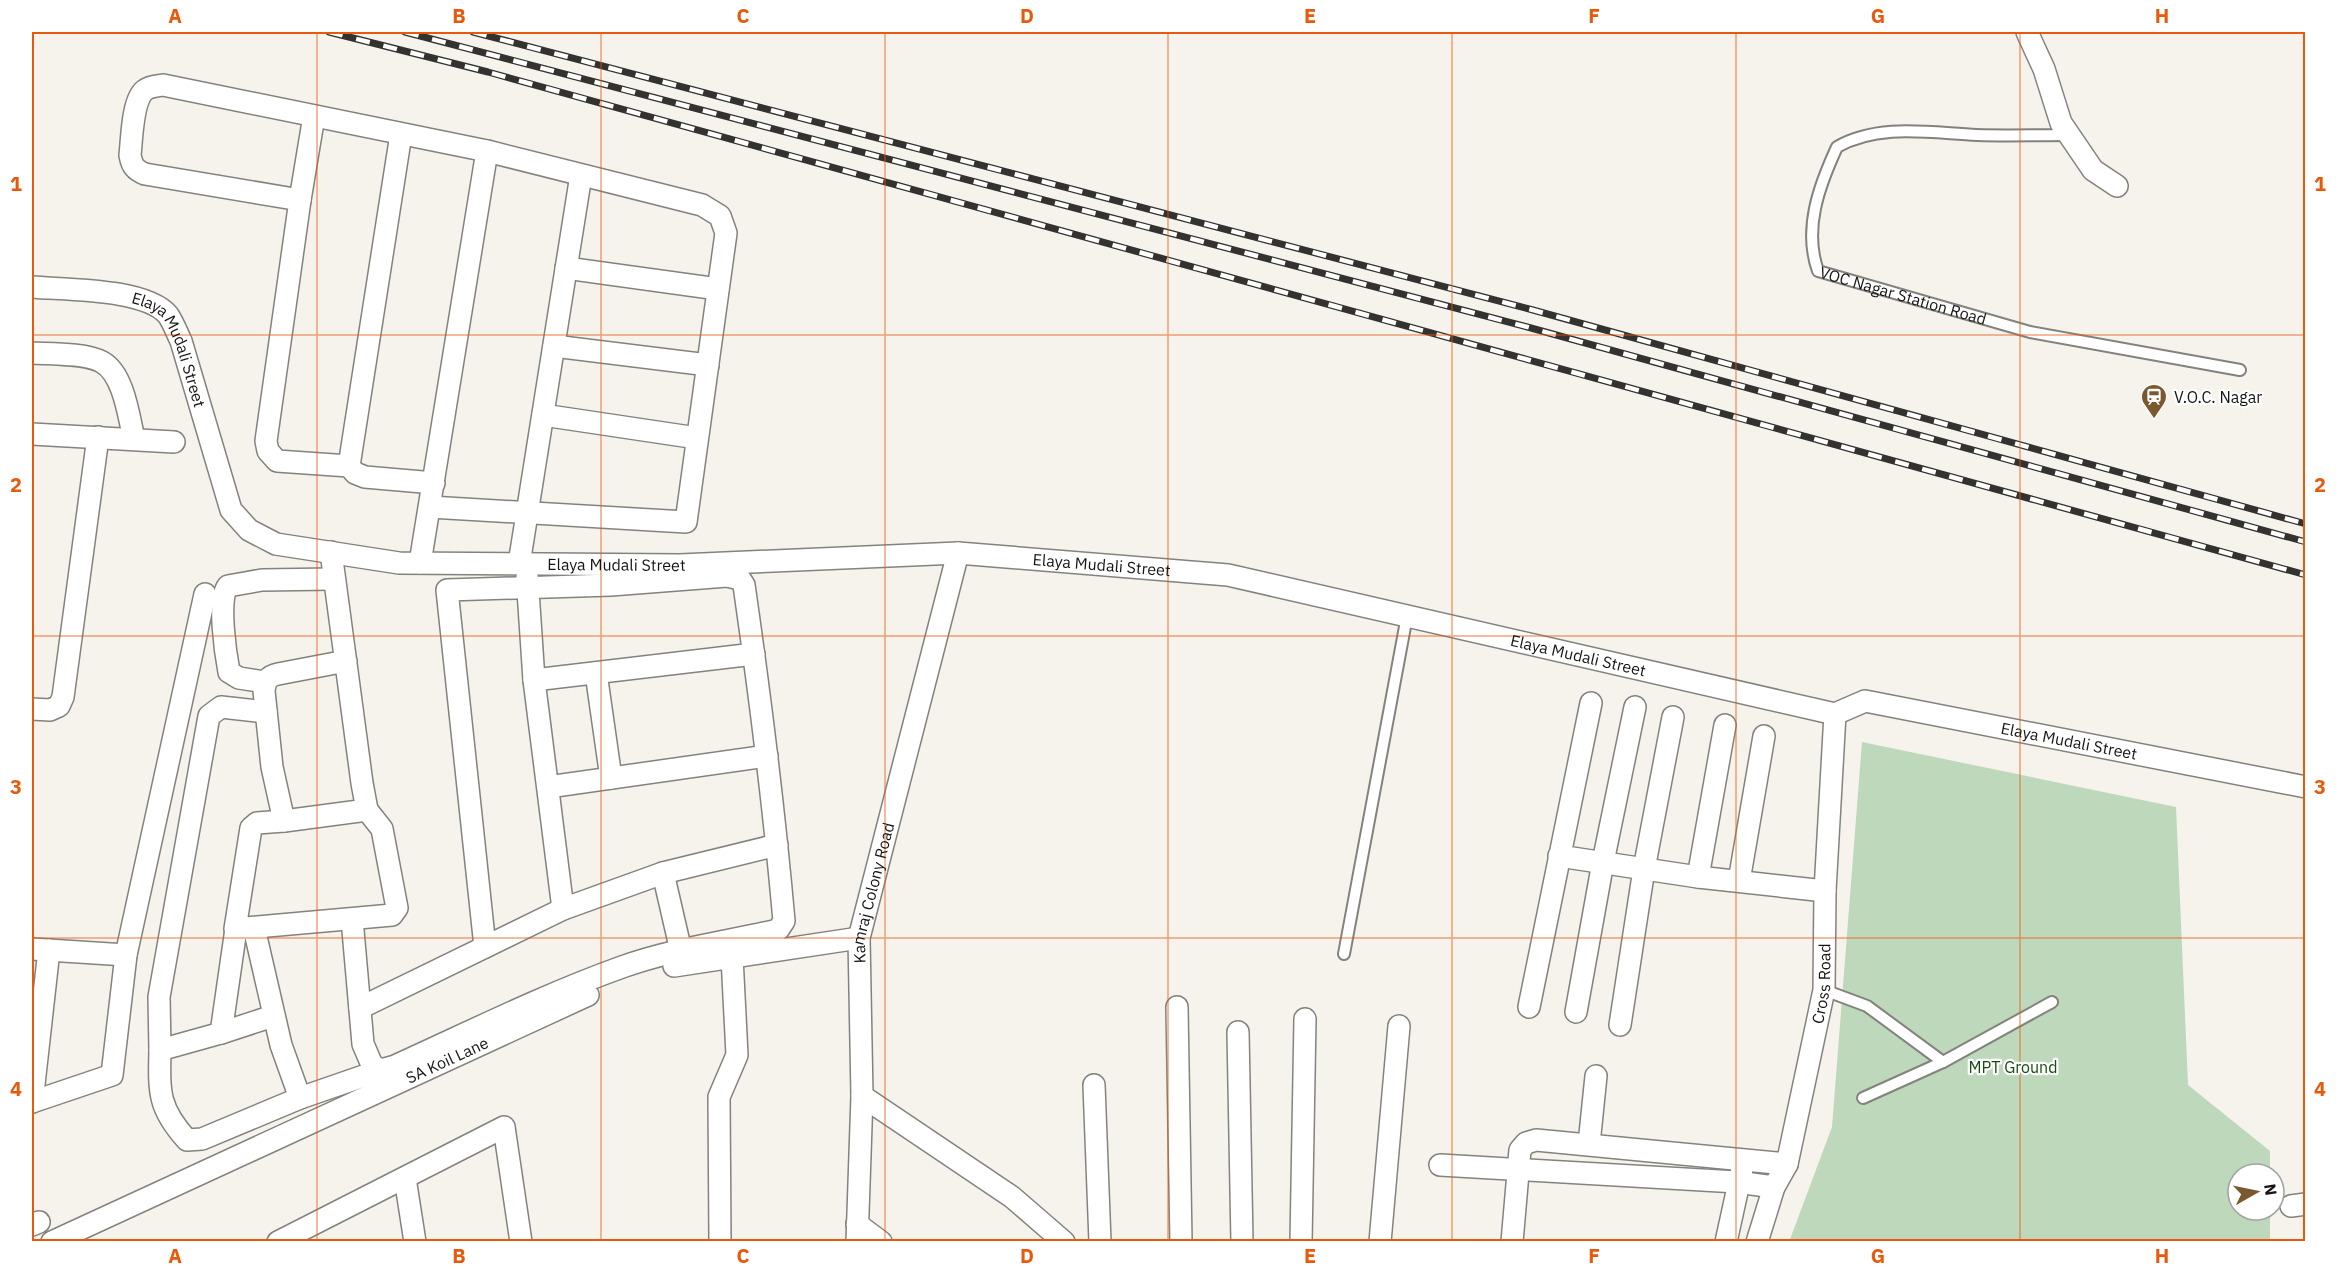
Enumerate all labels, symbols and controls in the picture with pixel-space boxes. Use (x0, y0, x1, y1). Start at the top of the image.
text: A (168, 2, 182, 29)
text: B (452, 2, 466, 29)
text: C (736, 2, 750, 29)
text: D (1020, 2, 1034, 29)
text: E (1304, 2, 1316, 29)
text: F (1588, 2, 1600, 29)
text: G (1871, 2, 1885, 29)
text: H (2155, 2, 2169, 29)
text: 1 (10, 170, 22, 197)
text: 1 (2314, 170, 2326, 197)
street label: VOC Nagar Station Road (1817, 262, 1989, 329)
street label: Elaya Mudali Street (130, 287, 210, 410)
station icon: V.O.C. Nagar (2139, 382, 2169, 420)
place label: V.O.C. Nagar (2174, 387, 2262, 407)
text: 2 (10, 471, 22, 498)
text: 2 (2314, 471, 2326, 498)
street label: Elaya Mudali Street (1032, 549, 1171, 580)
street label: Elaya Mudali Street (547, 554, 686, 575)
street label: Elaya Mudali Street (1509, 630, 1648, 680)
street label: Elaya Mudali Street (1999, 718, 2139, 764)
text: 3 (10, 773, 22, 800)
text: 3 (2314, 773, 2326, 800)
street label: Kamraj Colony Road (848, 820, 898, 963)
street label: Cross Road (1807, 943, 1834, 1026)
street label: SA Koil Lane (403, 1032, 492, 1088)
park label: MPT Ground (1969, 1057, 2057, 1077)
text: 4 (10, 1075, 22, 1102)
text: 4 (2314, 1075, 2326, 1102)
north arrow (2226, 1162, 2286, 1222)
text: N (2260, 1182, 2282, 1197)
text: A (168, 1242, 182, 1269)
text: B (452, 1242, 466, 1269)
text: C (736, 1242, 750, 1269)
text: D (1020, 1242, 1034, 1269)
text: E (1304, 1242, 1316, 1269)
text: F (1588, 1242, 1600, 1269)
text: G (1871, 1242, 1885, 1269)
text: H (2155, 1242, 2169, 1269)

